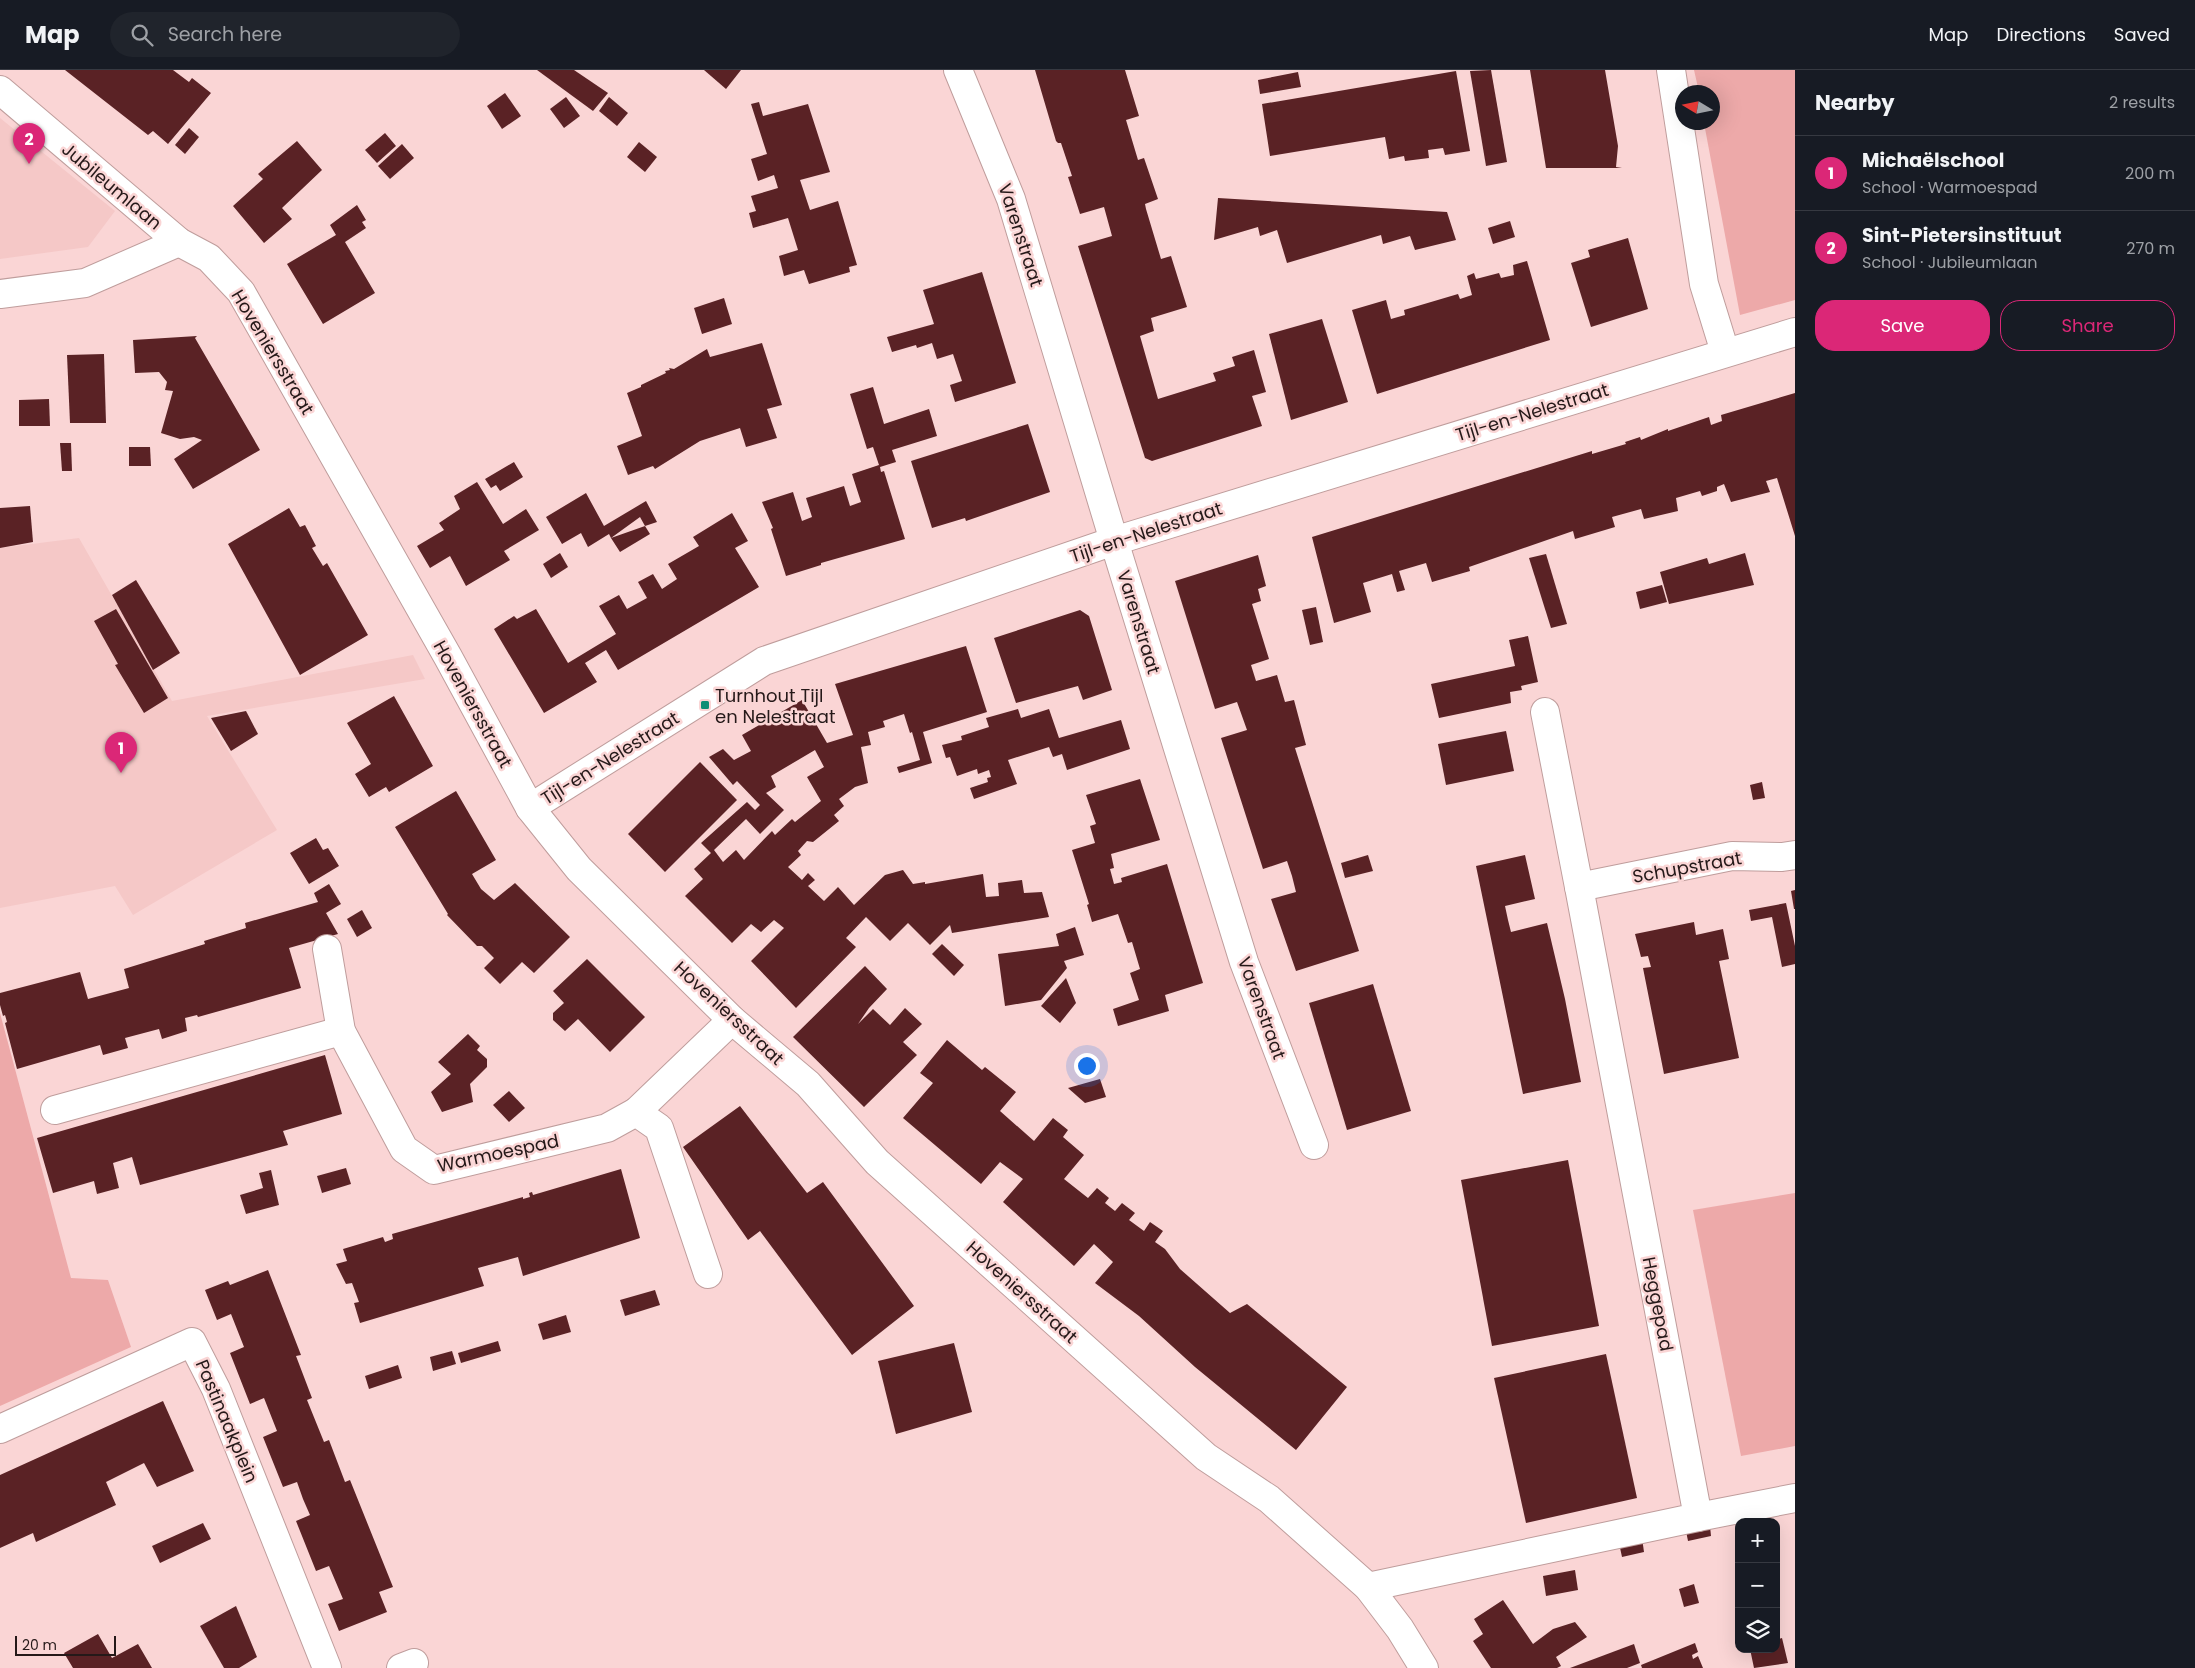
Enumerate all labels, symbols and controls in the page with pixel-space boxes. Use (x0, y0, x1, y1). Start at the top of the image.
search box (110, 12, 460, 57)
text: Map (25, 18, 80, 51)
icon: search (128, 21, 156, 49)
text: Search here (168, 21, 282, 48)
text: Map (1929, 22, 1968, 47)
text: Directions (1996, 22, 2086, 47)
text: Saved (2114, 22, 2170, 47)
north arrow (1675, 85, 1720, 130)
text: Nearby (1815, 88, 1895, 117)
text: 2 results (2109, 91, 2175, 114)
pin: 2 (13, 123, 45, 164)
street label: Jubileumlaan (57, 137, 167, 235)
text: Michaëlschool (1862, 147, 2004, 174)
text: 1 (1828, 162, 1834, 185)
text: 200 m (2125, 162, 2175, 185)
text: School · Warmoespad (1862, 176, 2038, 199)
street label: Varenstraat (993, 180, 1049, 290)
text: Sint-Pietersinstituut (1862, 222, 2062, 249)
text: 2 (1826, 237, 1836, 260)
text: 270 m (2126, 237, 2175, 260)
text: School · Jubileumlaan (1862, 251, 2038, 274)
street label: Hoveniersstraat (226, 285, 320, 419)
button: Save (1815, 300, 1990, 351)
button: Share (2000, 300, 2175, 351)
street label: Tijl-en-Nelestraat (1453, 377, 1611, 447)
street label: Tijl-en-Nelestraat (1067, 496, 1225, 568)
street label: Varenstraat (1111, 567, 1167, 677)
street label: Hoveniersstraat (428, 636, 518, 772)
place label: Turnhout Tijl en Nelestraat (715, 683, 835, 729)
marker: Turnhout Tijl en Nelestraat (699, 699, 711, 711)
street label: Tijl-en-Nelestraat (536, 705, 684, 811)
pin: 1 (105, 732, 137, 773)
street label: Schupstraat (1631, 845, 1743, 889)
street label: Varenstraat (1232, 953, 1292, 1063)
street label: Hoveniersstraat (669, 955, 789, 1071)
your location (1074, 1053, 1100, 1079)
street label: Warmoespad (435, 1128, 561, 1178)
street label: Hoveniersstraat (961, 1235, 1083, 1349)
street label: Heggepad (1637, 1255, 1679, 1353)
street label: Pastinaakplein (190, 1355, 264, 1487)
map controls (1735, 1518, 1780, 1653)
button: + (1735, 1518, 1780, 1563)
button: − (1735, 1563, 1780, 1608)
button: layers (1735, 1608, 1780, 1653)
scale bar (15, 1633, 116, 1656)
text: 20 m (22, 1635, 57, 1655)

